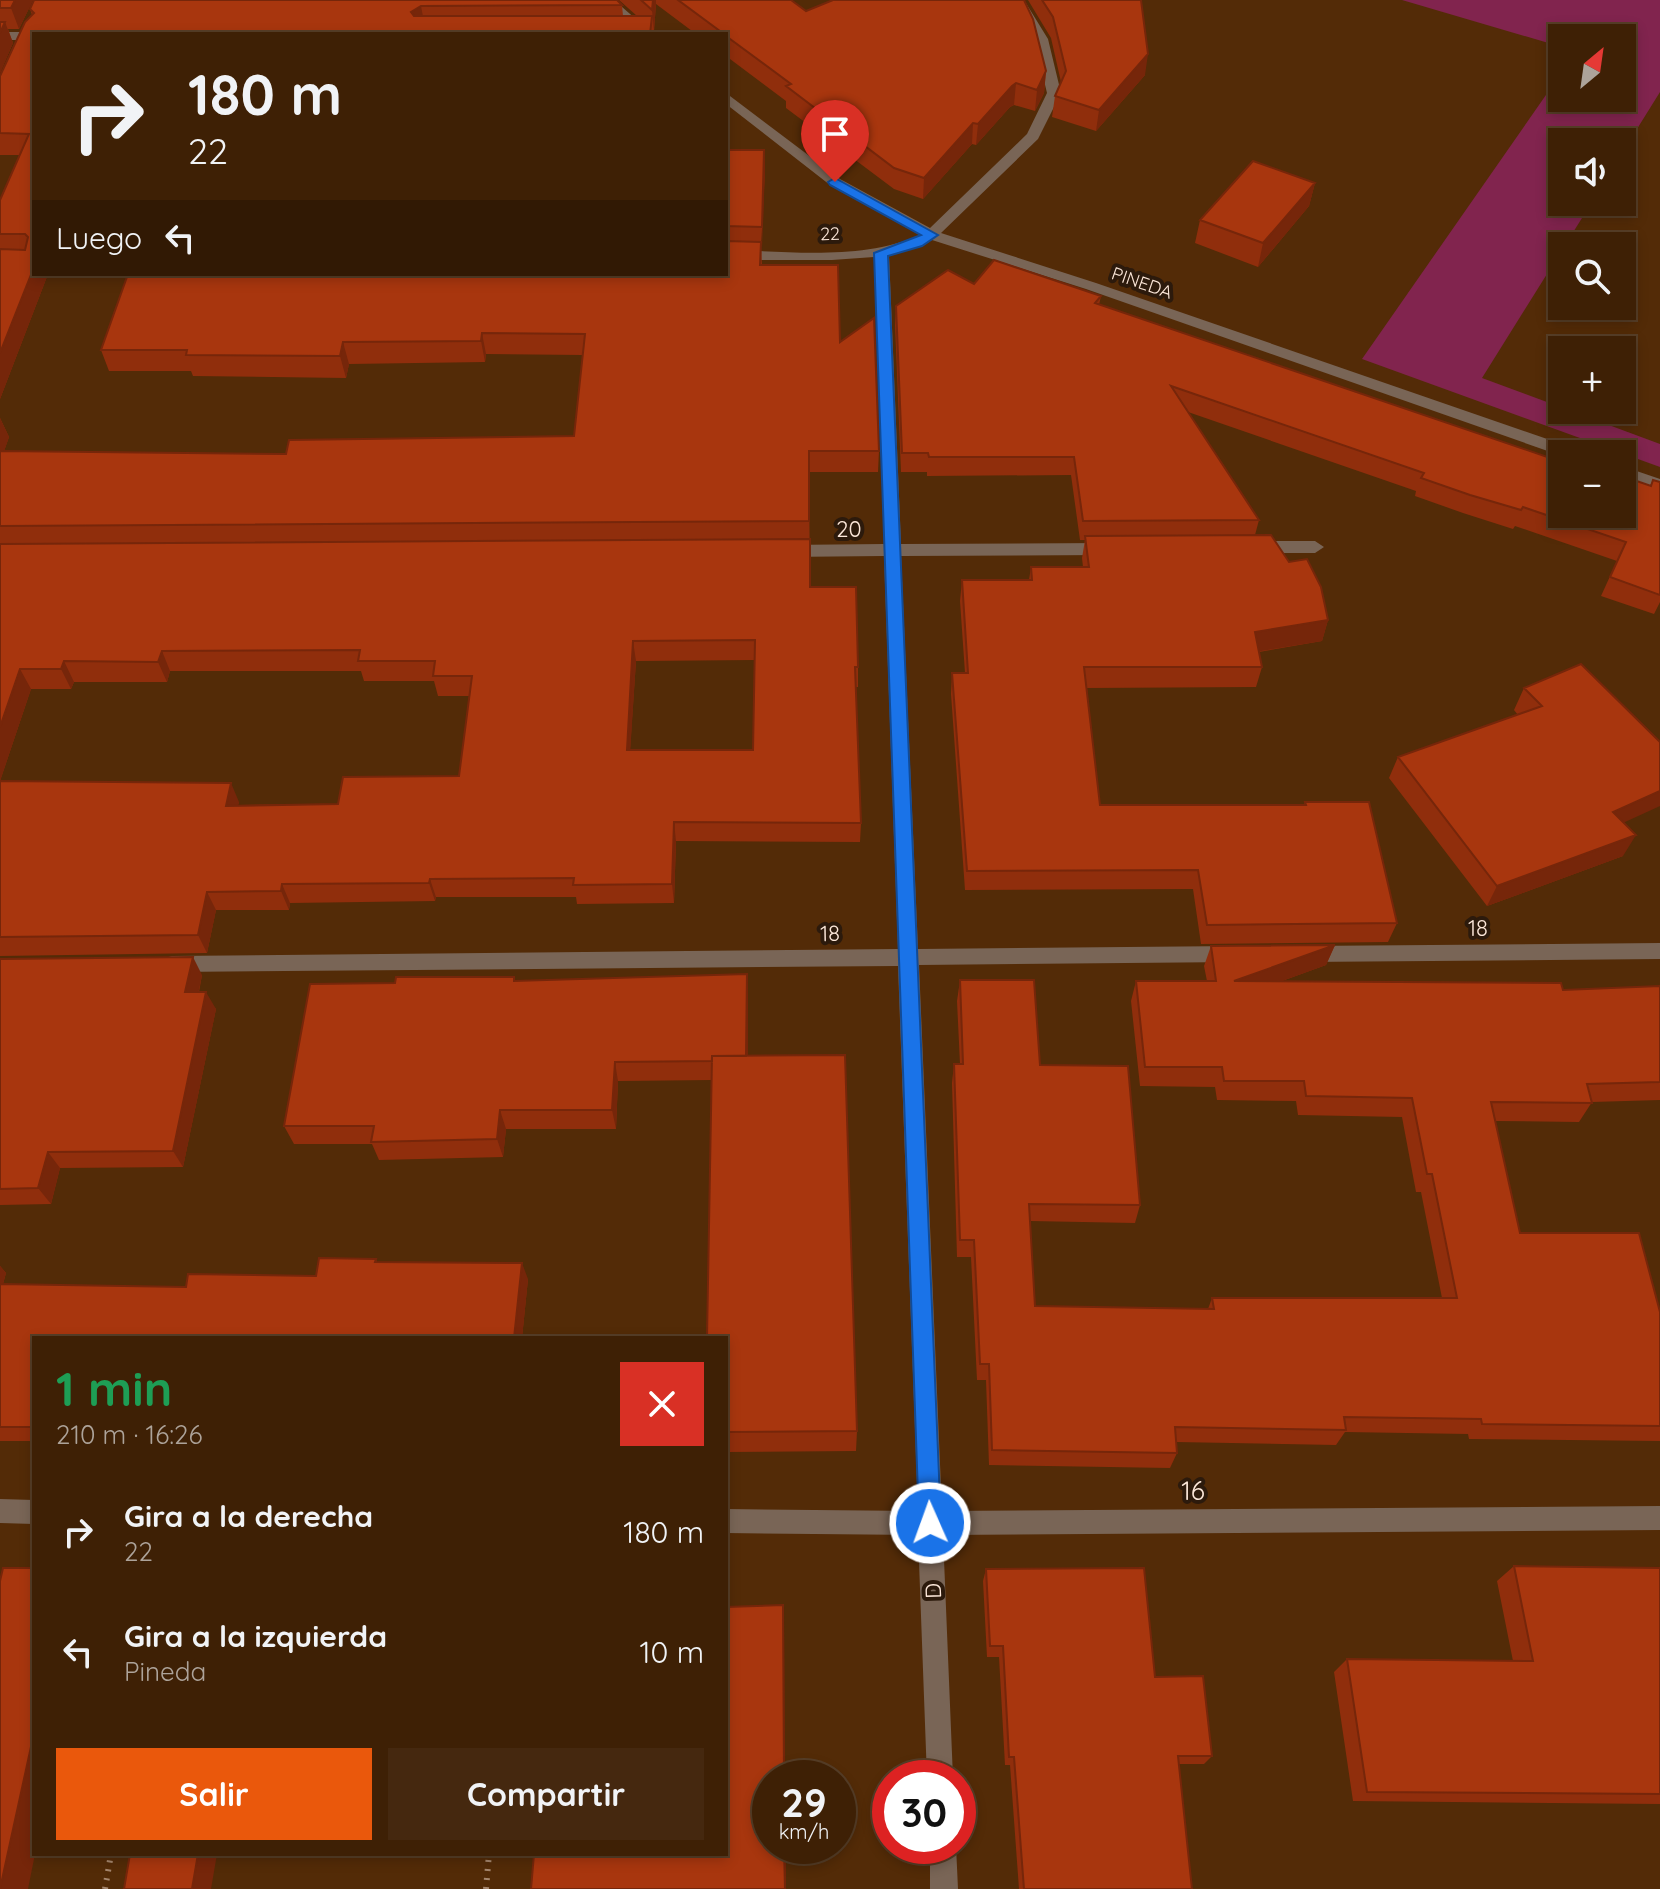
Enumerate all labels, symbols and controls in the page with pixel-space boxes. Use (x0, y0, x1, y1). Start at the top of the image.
north arrow (1548, 24, 1636, 112)
map controls (1548, 24, 1636, 528)
text: 180 m (188, 59, 342, 129)
icon: right (56, 64, 160, 168)
pin (801, 100, 869, 182)
icon: arrive (813, 112, 857, 156)
text: 22 (188, 128, 228, 173)
button: sound (1548, 128, 1636, 216)
icon: left (158, 216, 202, 260)
text: Luego (56, 219, 142, 257)
street label: 22 (820, 222, 840, 245)
button: search (1548, 232, 1636, 320)
street label: PINEDA (1109, 261, 1176, 304)
button: + (1548, 336, 1636, 424)
button: − (1548, 440, 1636, 528)
street label: 20 (836, 515, 862, 543)
street label: 18 (1468, 914, 1488, 942)
street label: 18 (820, 919, 840, 947)
text: 1 min (56, 1358, 172, 1418)
button: close (620, 1362, 704, 1446)
text: 210 m · 16:26 (56, 1418, 202, 1451)
street label: 16 (1181, 1474, 1205, 1507)
position arrow (888, 1481, 972, 1565)
text: Gira a la derecha (124, 1497, 373, 1535)
icon: right (56, 1510, 100, 1554)
text: 180 m (623, 1513, 704, 1551)
text: 22 (124, 1535, 153, 1568)
street label: D (919, 1583, 947, 1599)
text: Gira a la izquierda (124, 1617, 387, 1655)
icon: left (56, 1630, 100, 1674)
text: 10 m (640, 1633, 704, 1671)
text: Pineda (124, 1655, 206, 1688)
button: Salir (56, 1748, 372, 1840)
button: Compartir (388, 1748, 704, 1840)
speed limit sign: 30 (872, 1760, 976, 1864)
text: 29 (781, 1777, 827, 1827)
text: km/h (779, 1819, 829, 1844)

